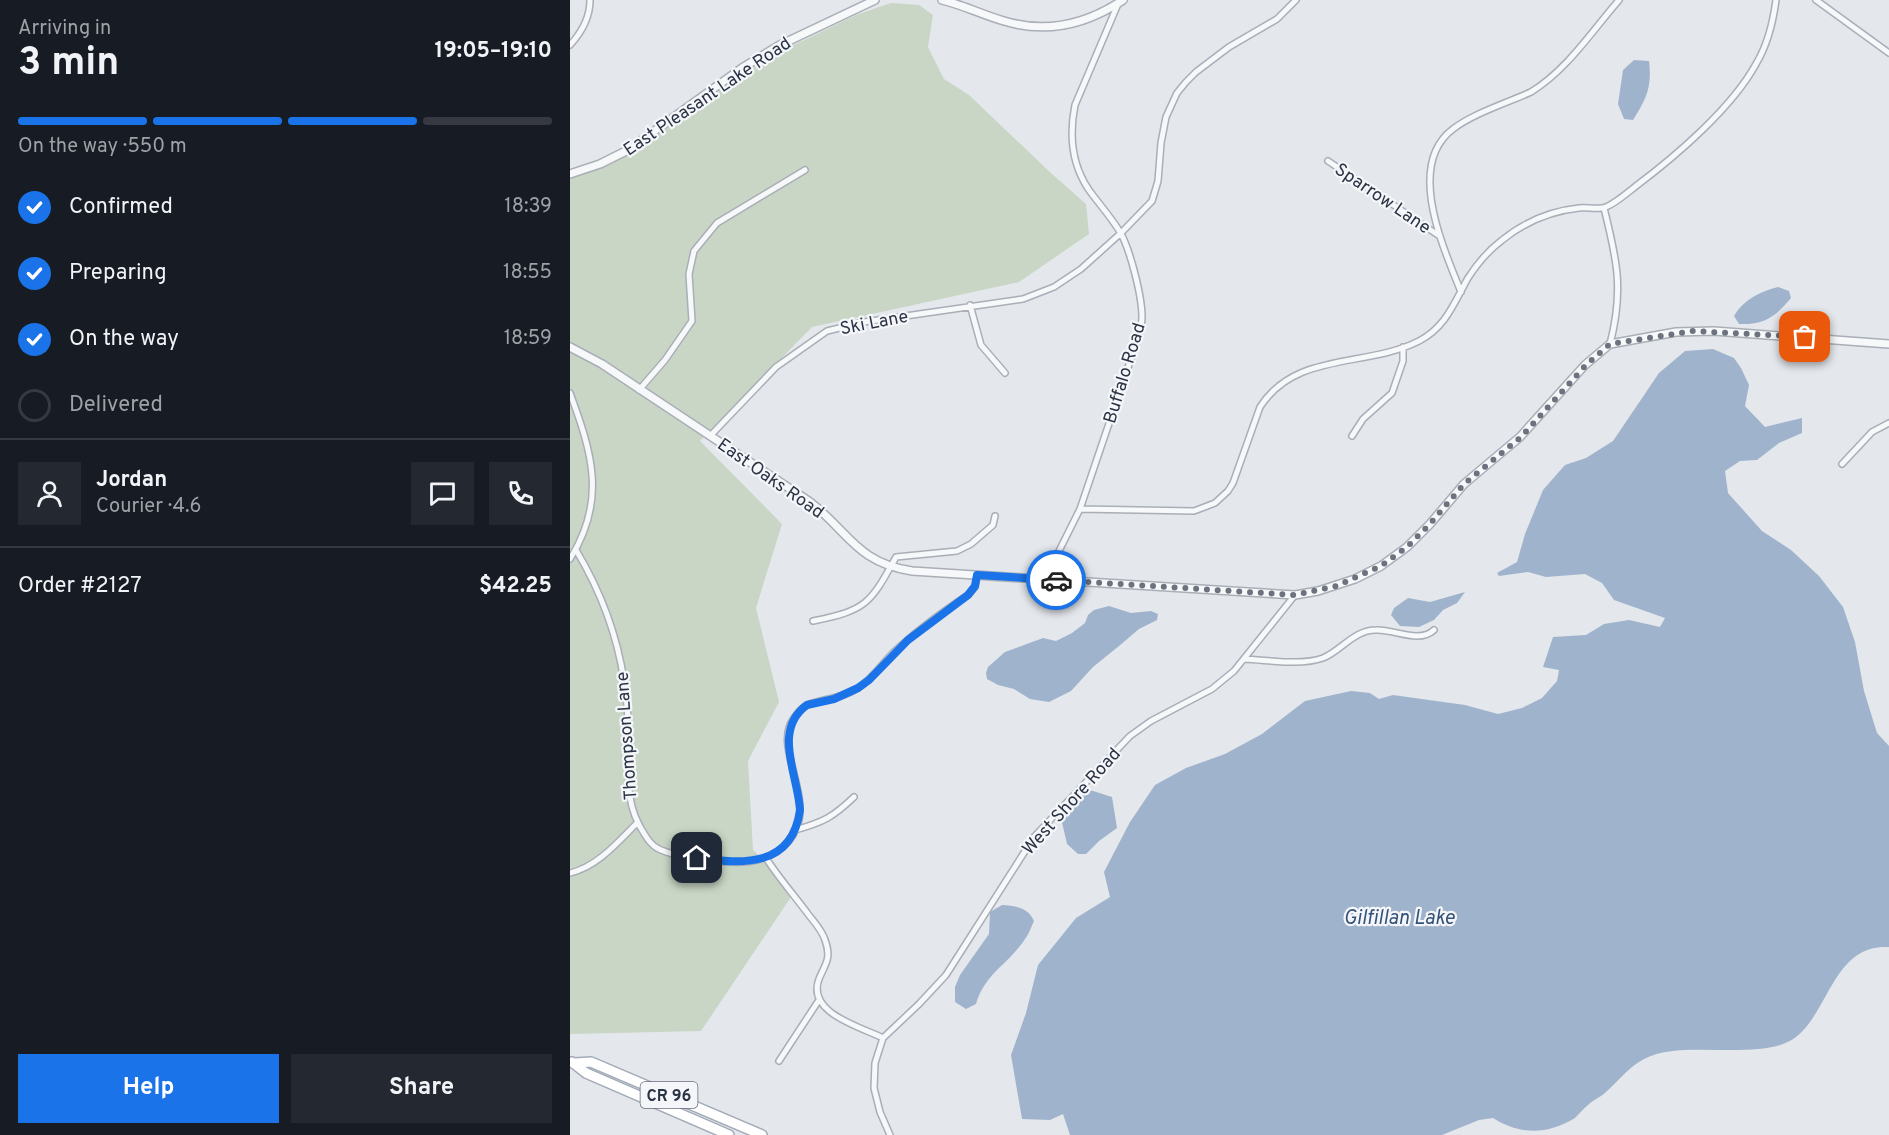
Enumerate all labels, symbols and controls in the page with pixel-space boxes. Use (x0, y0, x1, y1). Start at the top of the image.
text: Arriving in (18, 16, 111, 42)
street label: East Pleasant Lake Road (620, 32, 796, 162)
text: 19:05–19:10 (434, 38, 552, 65)
text: 3 min (18, 40, 119, 89)
text: On the way · 550 m (18, 134, 187, 160)
street label: Sparrow Lane (1330, 159, 1435, 240)
icon: check (18, 191, 51, 224)
text: Confirmed (69, 194, 173, 221)
text: 18:39 (504, 194, 552, 220)
icon: check (18, 257, 51, 290)
text: Preparing (69, 260, 167, 287)
text: 18:55 (503, 260, 552, 286)
street label: Ski Lane (838, 306, 910, 341)
pin (1779, 311, 1830, 362)
street label: Buffalo Road (1099, 320, 1152, 427)
icon: bag (1788, 320, 1821, 353)
icon: check (18, 323, 51, 356)
text: On the way (69, 326, 179, 353)
text: 18:59 (504, 326, 552, 352)
text: Delivered (69, 392, 163, 419)
street label: East Oaks Road (712, 434, 828, 525)
button: person (18, 462, 81, 525)
button: chat (411, 462, 474, 525)
button: phone (489, 462, 552, 525)
text: Jordan (96, 467, 167, 494)
text: Courier · 4.6 (96, 494, 201, 520)
courier (1026, 550, 1086, 610)
icon: car (1040, 564, 1073, 597)
text: Order #2127 (18, 573, 142, 600)
text: $42.25 (479, 573, 552, 600)
street label: Thompson Lane (612, 671, 643, 801)
street label: West Shore Road (1018, 743, 1126, 861)
pin (671, 832, 722, 883)
icon: home (680, 841, 713, 874)
water label: Gilfillan Lake (1343, 906, 1455, 932)
button: Help (18, 1054, 279, 1123)
button: Share (291, 1054, 552, 1123)
road number: CR 96 (640, 1082, 698, 1108)

